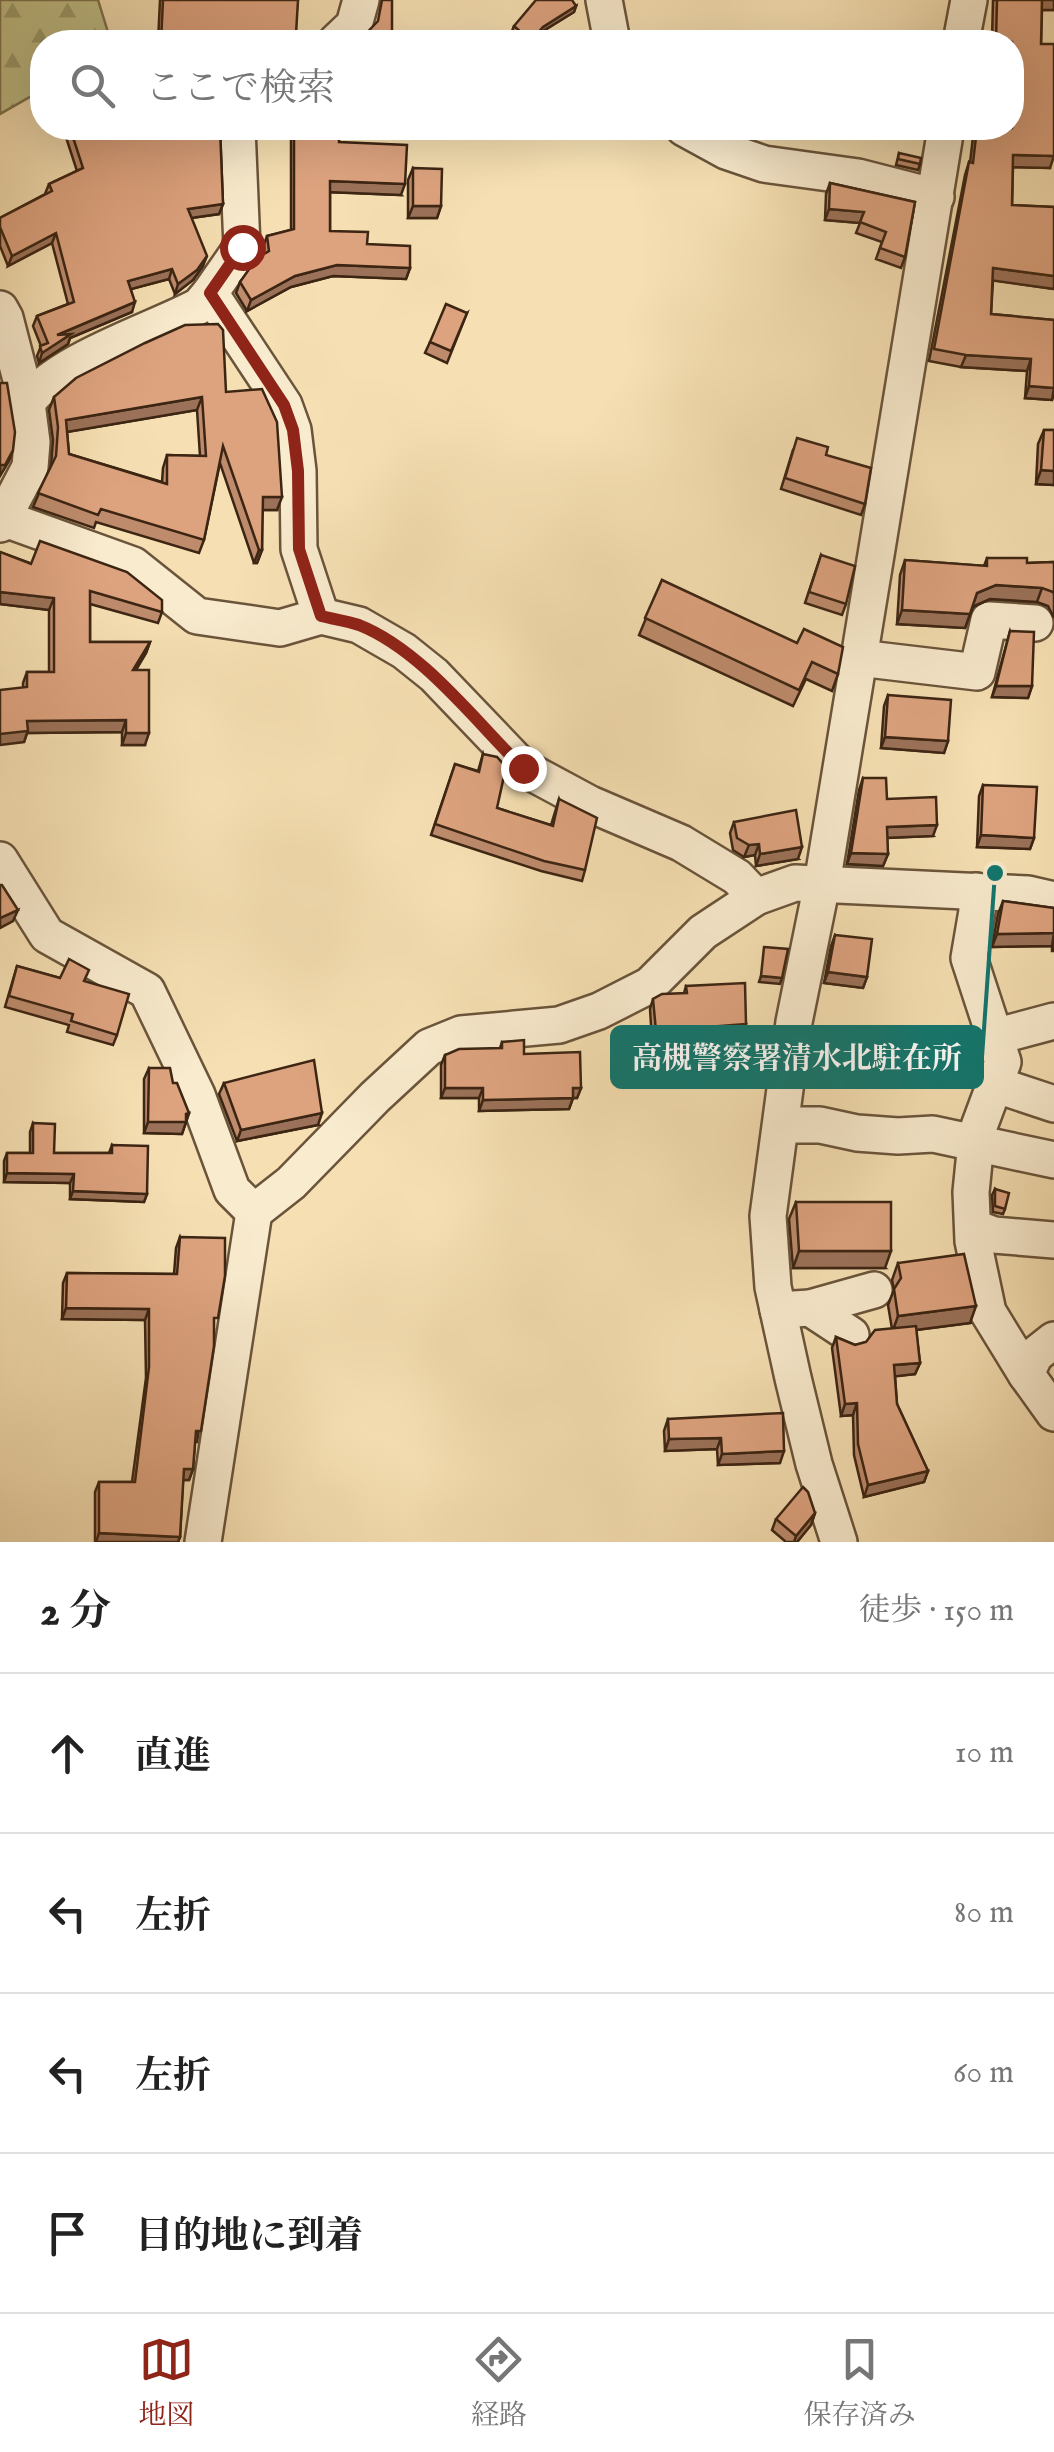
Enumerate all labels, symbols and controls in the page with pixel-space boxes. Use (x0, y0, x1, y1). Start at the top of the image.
search box (30, 30, 1024, 140)
icon: search (65, 58, 120, 113)
text: ここで検索 (145, 66, 335, 114)
route start (220, 225, 266, 271)
route end (501, 746, 547, 792)
callout: 高槻警察署清水北駐在所 (612, 1027, 982, 1087)
text: 高槻警察署清水北駐在所 (632, 1041, 962, 1079)
text: 2 分 (40, 1586, 111, 1639)
text: 徒歩 · 150 m (858, 1591, 1014, 1632)
icon: ahead (40, 1726, 95, 1781)
text: 10 m (955, 1733, 1014, 1774)
text: 直進 (135, 1734, 211, 1782)
icon: left (40, 1886, 95, 1941)
text: 80 m (954, 1893, 1014, 1934)
text: 左折 (135, 1894, 211, 1942)
icon: left (40, 2046, 95, 2101)
text: 60 m (953, 2053, 1014, 2094)
text: 左折 (135, 2054, 211, 2102)
icon: arrive (40, 2206, 95, 2261)
text: 目的地に到着 (135, 2214, 363, 2262)
tab: 地図 (138, 2332, 194, 2434)
tab: 経路 (471, 2332, 527, 2434)
tab: 保存済み (804, 2332, 916, 2434)

